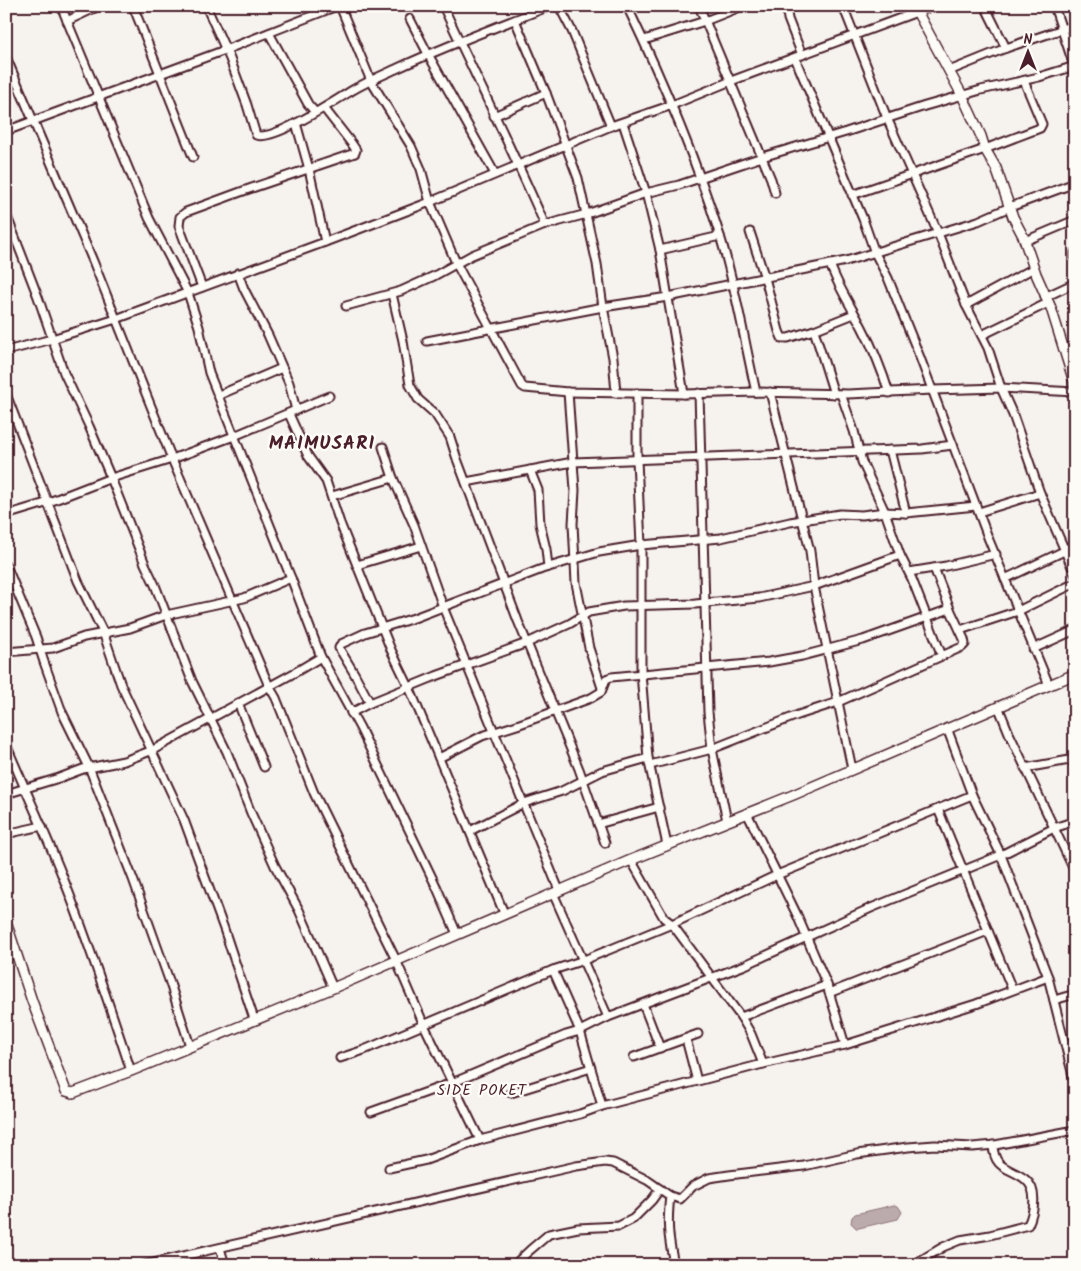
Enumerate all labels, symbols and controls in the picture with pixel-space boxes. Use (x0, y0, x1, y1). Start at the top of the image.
north arrow (1004, 28, 1054, 78)
text: N (1024, 29, 1033, 51)
district label: MAIMUSARI (269, 429, 375, 459)
district label: SIDE POKET (437, 1079, 528, 1103)

